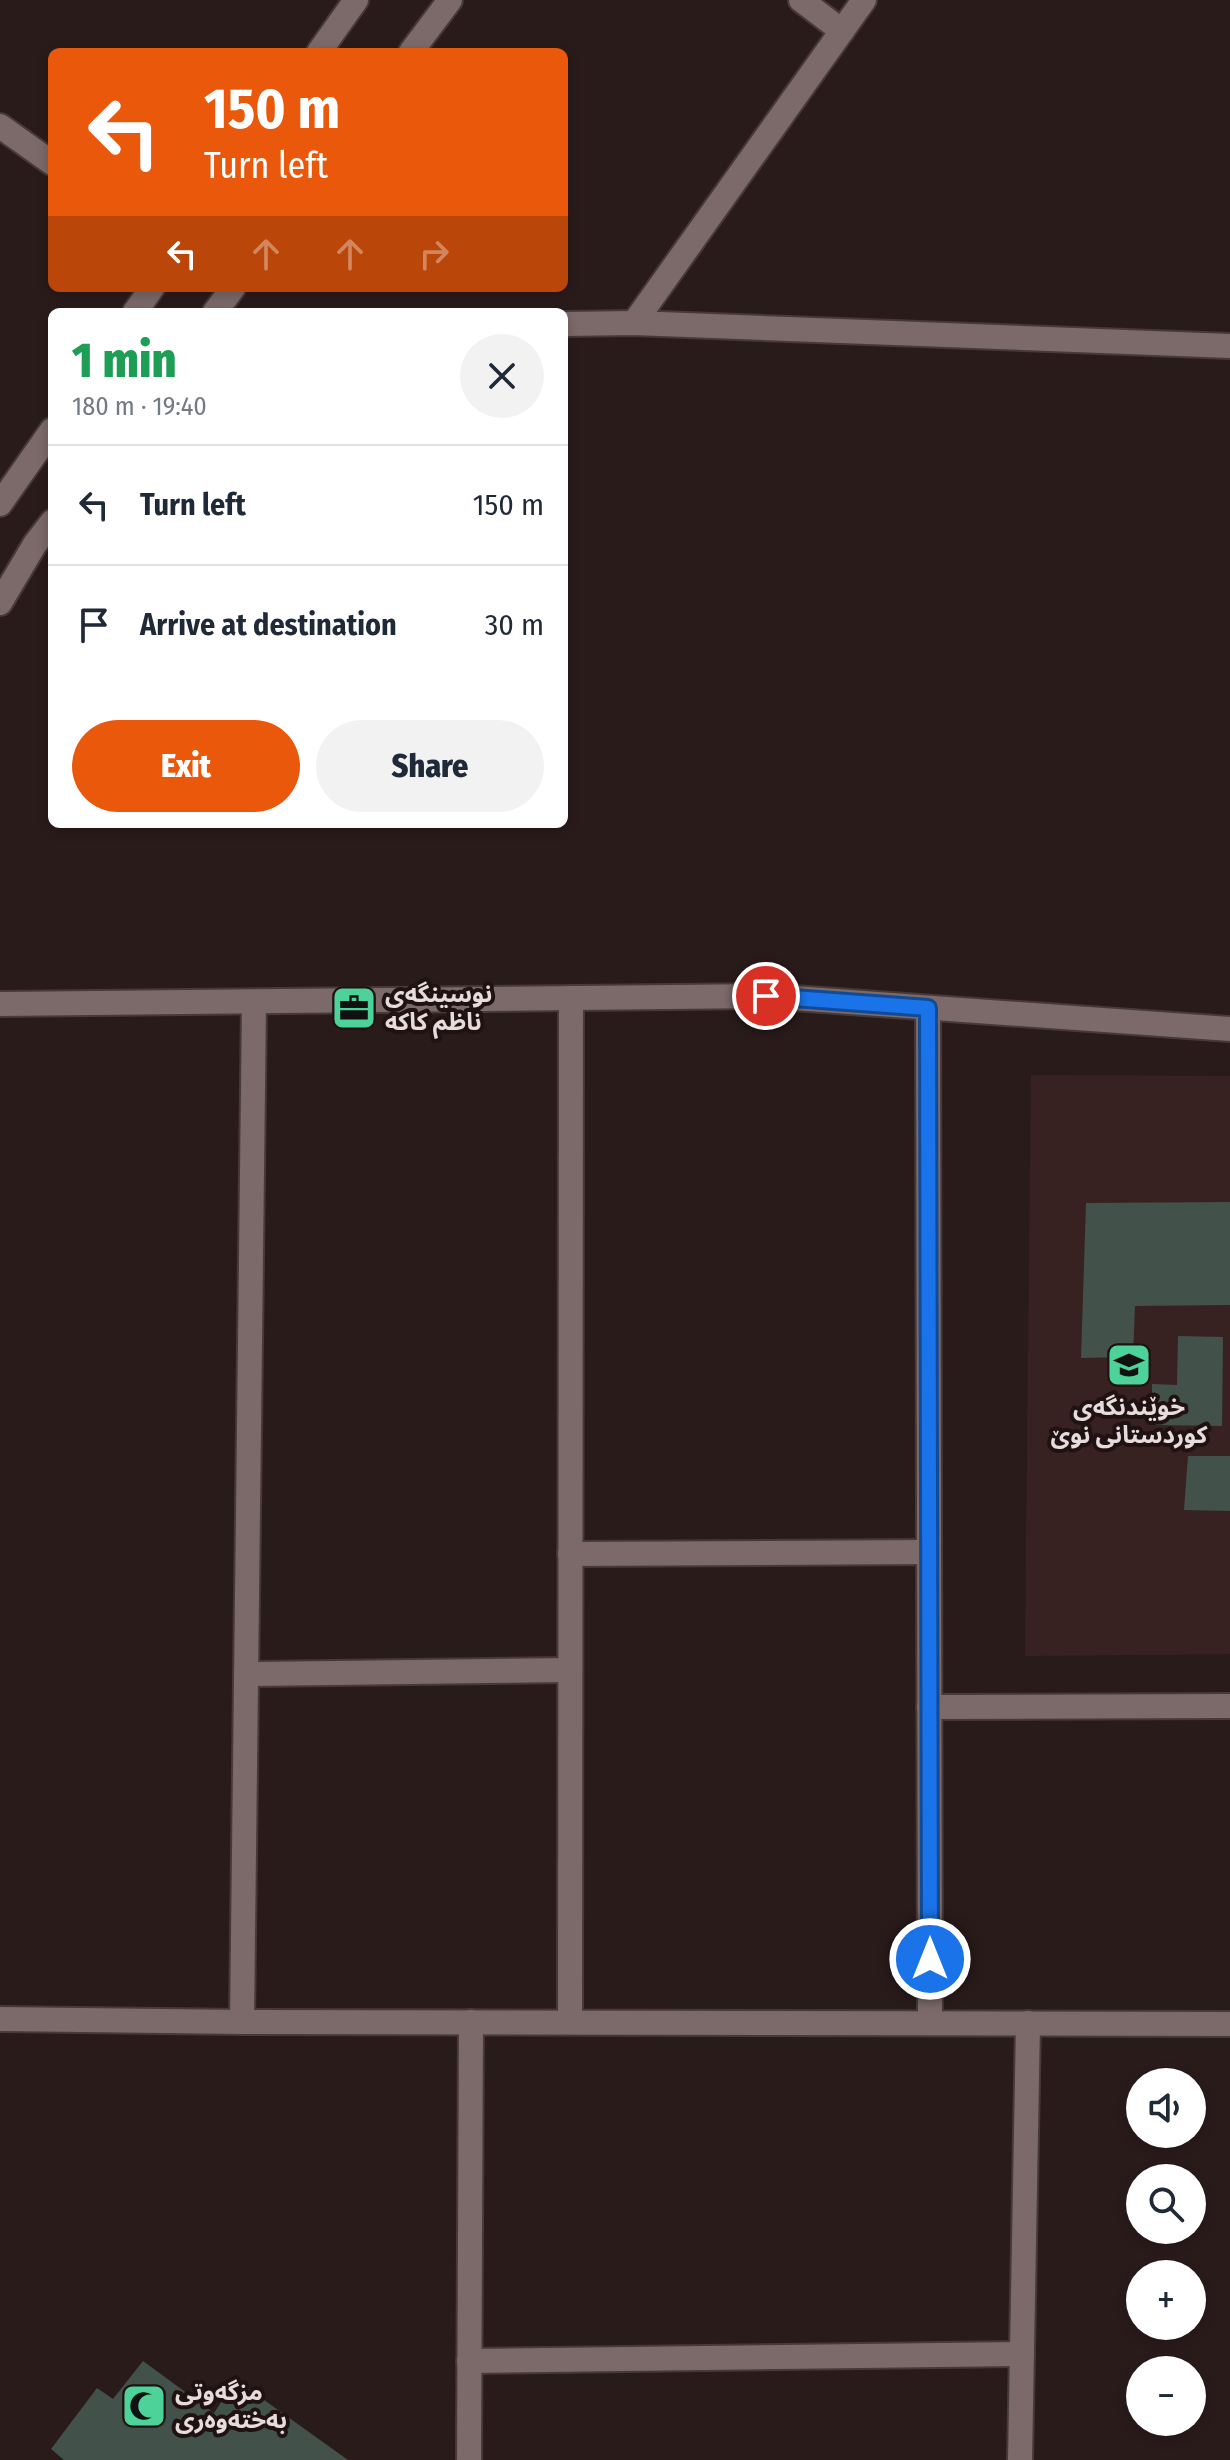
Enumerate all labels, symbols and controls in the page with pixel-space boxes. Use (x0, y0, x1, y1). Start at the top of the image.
text: 150 m (204, 76, 340, 143)
icon: left (72, 80, 176, 184)
text: Turn left (204, 144, 328, 188)
icon: left (160, 232, 204, 276)
icon: ahead (244, 232, 288, 276)
icon: ahead (328, 232, 372, 276)
icon: right (412, 232, 456, 276)
text: 1 min (72, 332, 176, 390)
button: close (460, 334, 544, 418)
text: 180 m · 19:40 (72, 391, 207, 422)
icon: left (72, 483, 116, 527)
text: Turn left (140, 487, 246, 523)
text: 150 m (473, 487, 544, 523)
icon: arrive (72, 603, 116, 647)
text: Arrive at destination (140, 607, 397, 643)
text: 30 m (485, 607, 544, 643)
button: Exit (72, 720, 300, 812)
button: Share (316, 720, 544, 812)
pin (732, 962, 800, 1030)
icon: arrive (744, 974, 788, 1018)
place label: نوسینگەی ناظم کاکە (385, 980, 492, 1039)
office icon: نوسینگەی ناظم کاکە (330, 984, 378, 1032)
school or university icon: خوێندنگەی کوردستانی نوێ (1105, 1341, 1153, 1389)
place label: خوێندنگەی کوردستانی نوێ (1051, 1393, 1209, 1449)
position arrow (888, 1917, 972, 2001)
map controls (1126, 2068, 1206, 2436)
button: sound (1126, 2068, 1206, 2148)
button: search (1126, 2164, 1206, 2244)
button: + (1126, 2260, 1206, 2340)
button: − (1126, 2356, 1206, 2436)
place label: مزگەوتی بەختەوەری (175, 2378, 287, 2434)
mosque icon: مزگەوتی بەختەوەری (120, 2382, 168, 2430)

